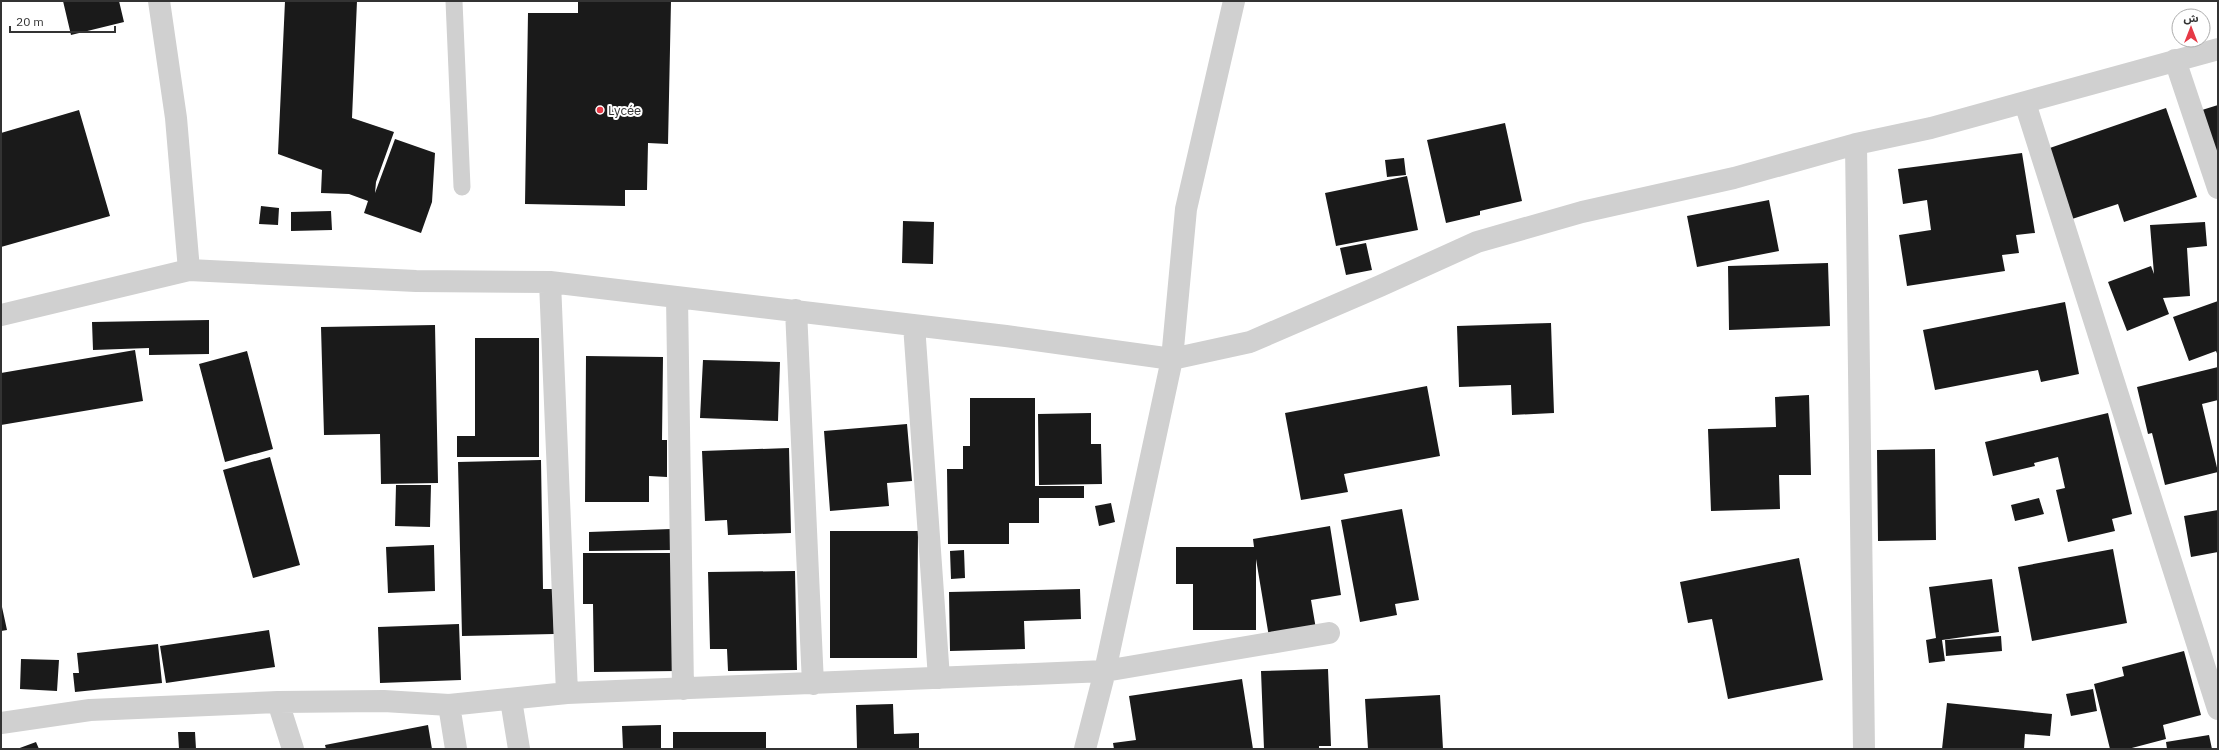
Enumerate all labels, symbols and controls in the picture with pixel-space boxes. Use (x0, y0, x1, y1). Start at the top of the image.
scale bar (10, 8, 115, 34)
north arrow (2171, 8, 2211, 48)
text: ش (2183, 11, 2199, 25)
text: 20 m (16, 14, 44, 29)
place label: Lycée (608, 102, 641, 119)
marker: Lycée (595, 105, 605, 115)

